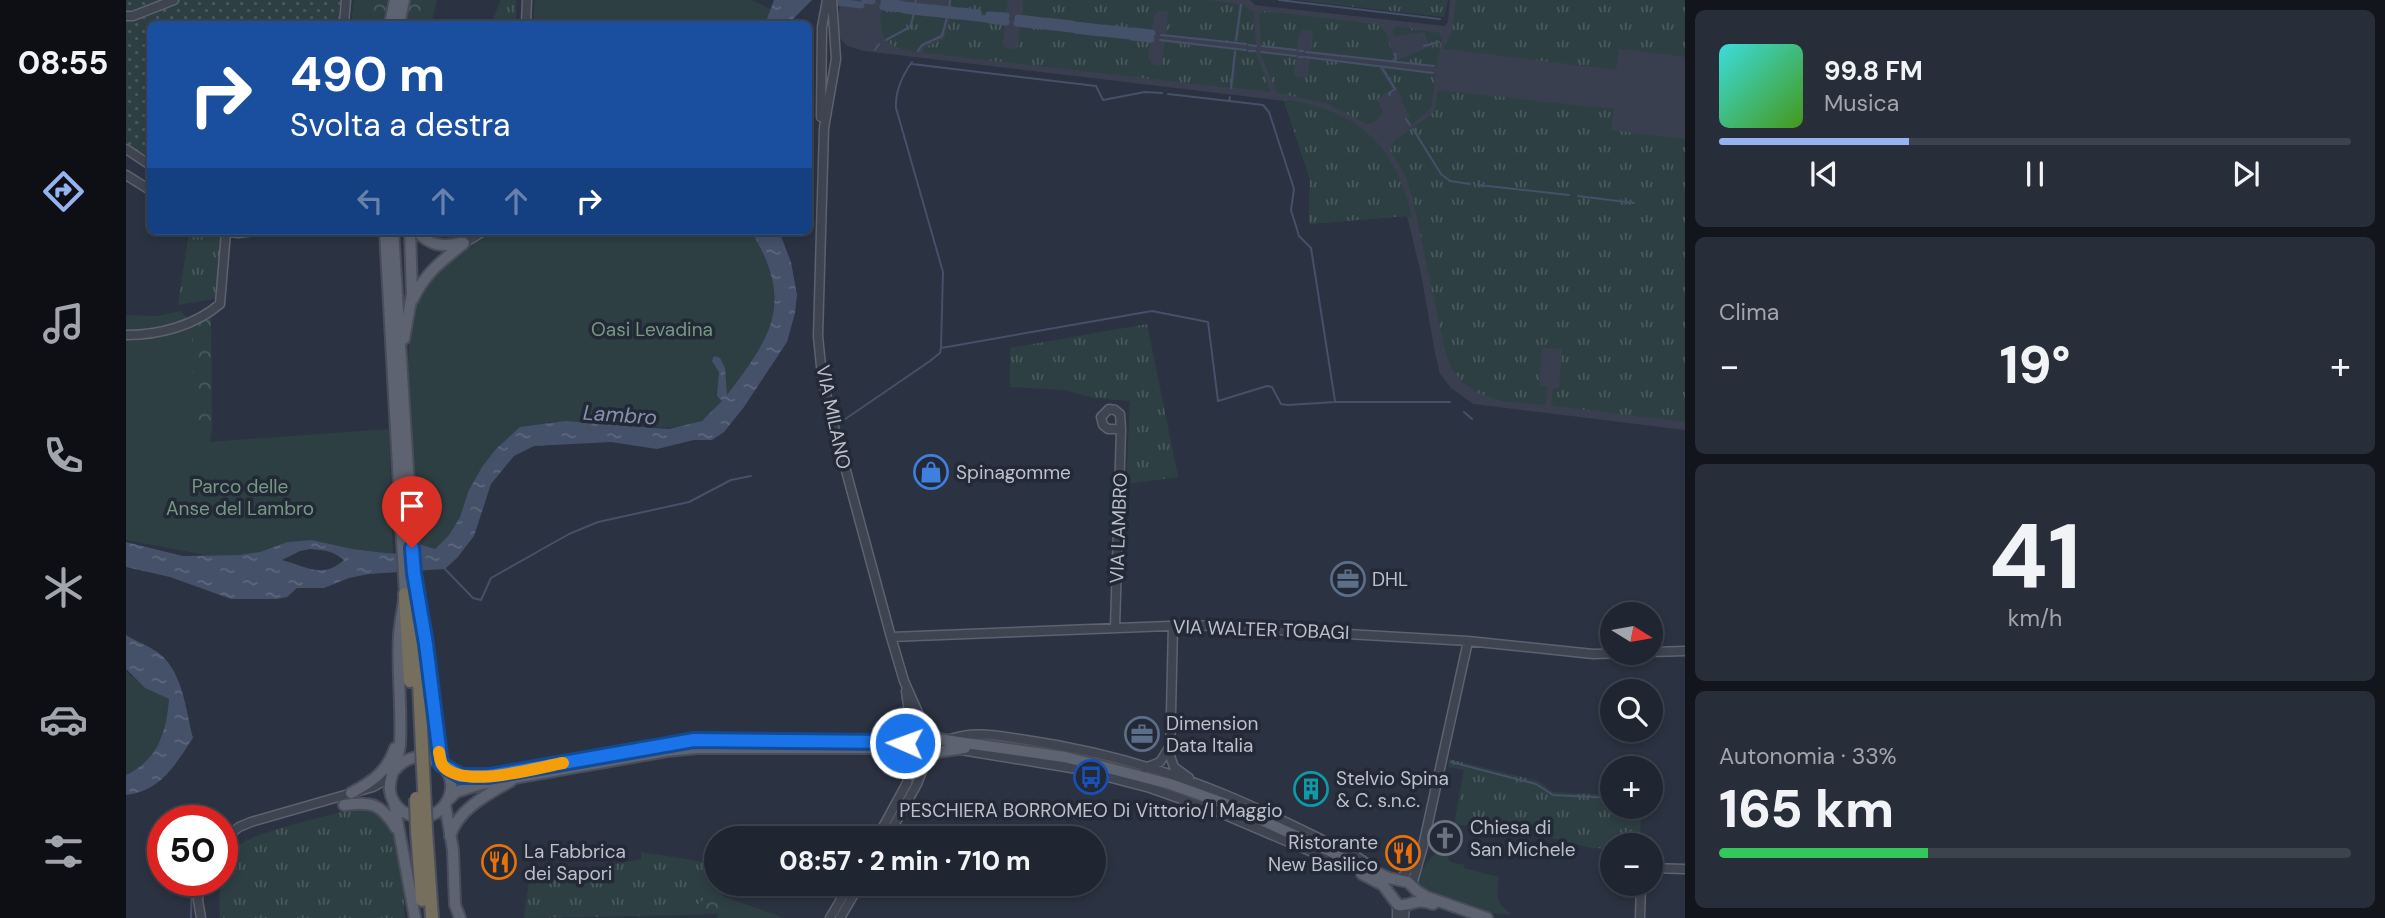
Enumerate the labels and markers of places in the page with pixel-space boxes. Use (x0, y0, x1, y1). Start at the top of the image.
shop icon: Spinagomme (912, 453, 950, 491)
place label: Spinagomme (956, 460, 1071, 485)
pin (382, 476, 442, 548)
office icon: DHL (1329, 560, 1367, 598)
place label: DHL (1372, 567, 1408, 592)
place label: Dimension Data Italia (1166, 711, 1259, 758)
office icon: Dimension Data Italia (1123, 715, 1161, 753)
bus stop icon: PESCHIERA BORROMEO Di Vittorio/I Maggio (1072, 758, 1110, 796)
place label: Stelvio Spina & C. s.n.c. (1336, 766, 1449, 813)
building icon: Stelvio Spina & C. s.n.c. (1292, 770, 1330, 808)
place label: PESCHIERA BORROMEO Di Vittorio/I Maggio (899, 798, 1283, 823)
place label: Chiesa di San Michele (1470, 815, 1575, 862)
church icon: Chiesa di San Michele (1426, 819, 1464, 857)
place label: Ristorante New Basilico (1268, 830, 1378, 877)
restaurant icon: Ristorante New Basilico (1384, 834, 1422, 872)
place label: La Fabbrica dei Sapori (524, 839, 626, 886)
restaurant icon: La Fabbrica dei Sapori (480, 843, 518, 881)

